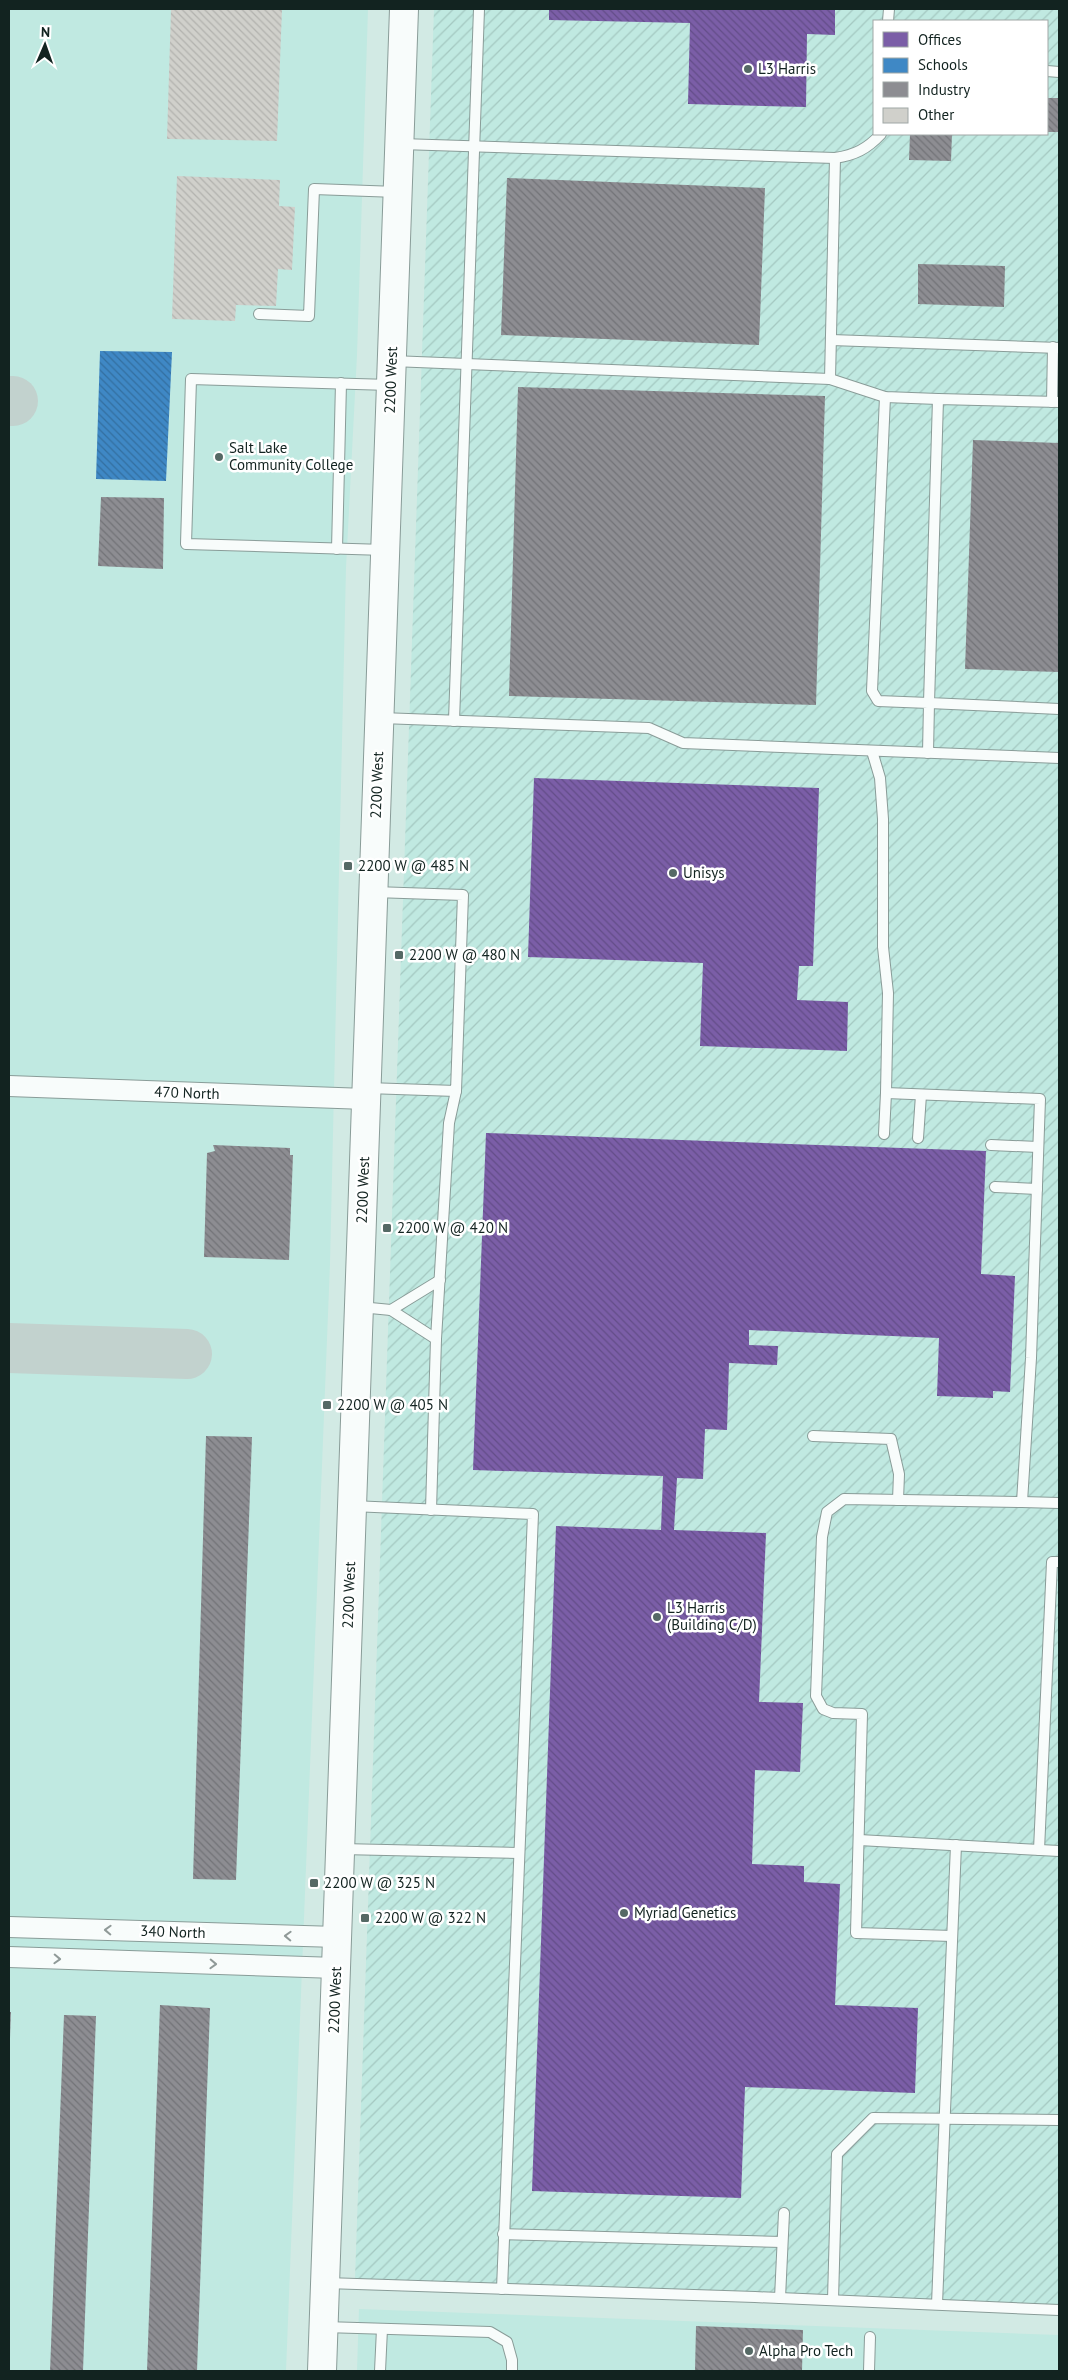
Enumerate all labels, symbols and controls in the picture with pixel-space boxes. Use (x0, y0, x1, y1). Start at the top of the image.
north arrow (20, 20, 70, 70)
legend (873, 20, 1048, 135)
text: N (41, 23, 50, 41)
text: Offices (918, 30, 962, 49)
text: Schools (918, 55, 968, 74)
place label: L3 Harris (758, 59, 816, 78)
marker: L3 Harris (742, 63, 754, 75)
text: Industry (918, 80, 970, 99)
text: Other (918, 105, 954, 124)
street label: 2200 West (380, 346, 401, 414)
place label: Salt Lake Community College (229, 438, 353, 474)
marker: Salt Lake Community College (213, 451, 225, 463)
street label: 2200 West (366, 751, 387, 819)
place label: 2200 W @ 485 N (358, 856, 469, 875)
marker: 2200 W @ 485 N (342, 860, 354, 872)
place label: Unisys (683, 863, 725, 882)
marker: Unisys (667, 867, 679, 879)
place label: 2200 W @ 480 N (409, 945, 520, 964)
marker: 2200 W @ 480 N (393, 949, 405, 961)
street label: 470 North (154, 1082, 220, 1103)
street label: 2200 West (352, 1156, 373, 1224)
place label: 2200 W @ 420 N (397, 1218, 508, 1237)
marker: 2200 W @ 420 N (381, 1222, 393, 1234)
place label: 2200 W @ 405 N (337, 1395, 448, 1414)
marker: 2200 W @ 405 N (321, 1399, 333, 1411)
street label: 2200 West (338, 1561, 359, 1629)
place label: L3 Harris (Building C/D) (667, 1598, 757, 1634)
marker: L3 Harris (Building C/D) (651, 1611, 663, 1623)
place label: 2200 W @ 325 N (324, 1873, 435, 1892)
marker: 2200 W @ 325 N (308, 1877, 320, 1889)
place label: Myriad Genetics (634, 1903, 736, 1922)
marker: Myriad Genetics (618, 1907, 630, 1919)
place label: 2200 W @ 322 N (375, 1908, 486, 1927)
marker: 2200 W @ 322 N (359, 1912, 371, 1924)
street label: 340 North (140, 1921, 206, 1942)
one-way arrow (104, 1925, 112, 1935)
one-way arrow (284, 1930, 292, 1941)
one-way arrow (54, 1953, 62, 1964)
one-way arrow (210, 1959, 218, 1969)
street label: 2200 West (324, 1966, 345, 2034)
place label: Alpha Pro Tech (759, 2341, 853, 2360)
marker: Alpha Pro Tech (743, 2345, 755, 2357)

